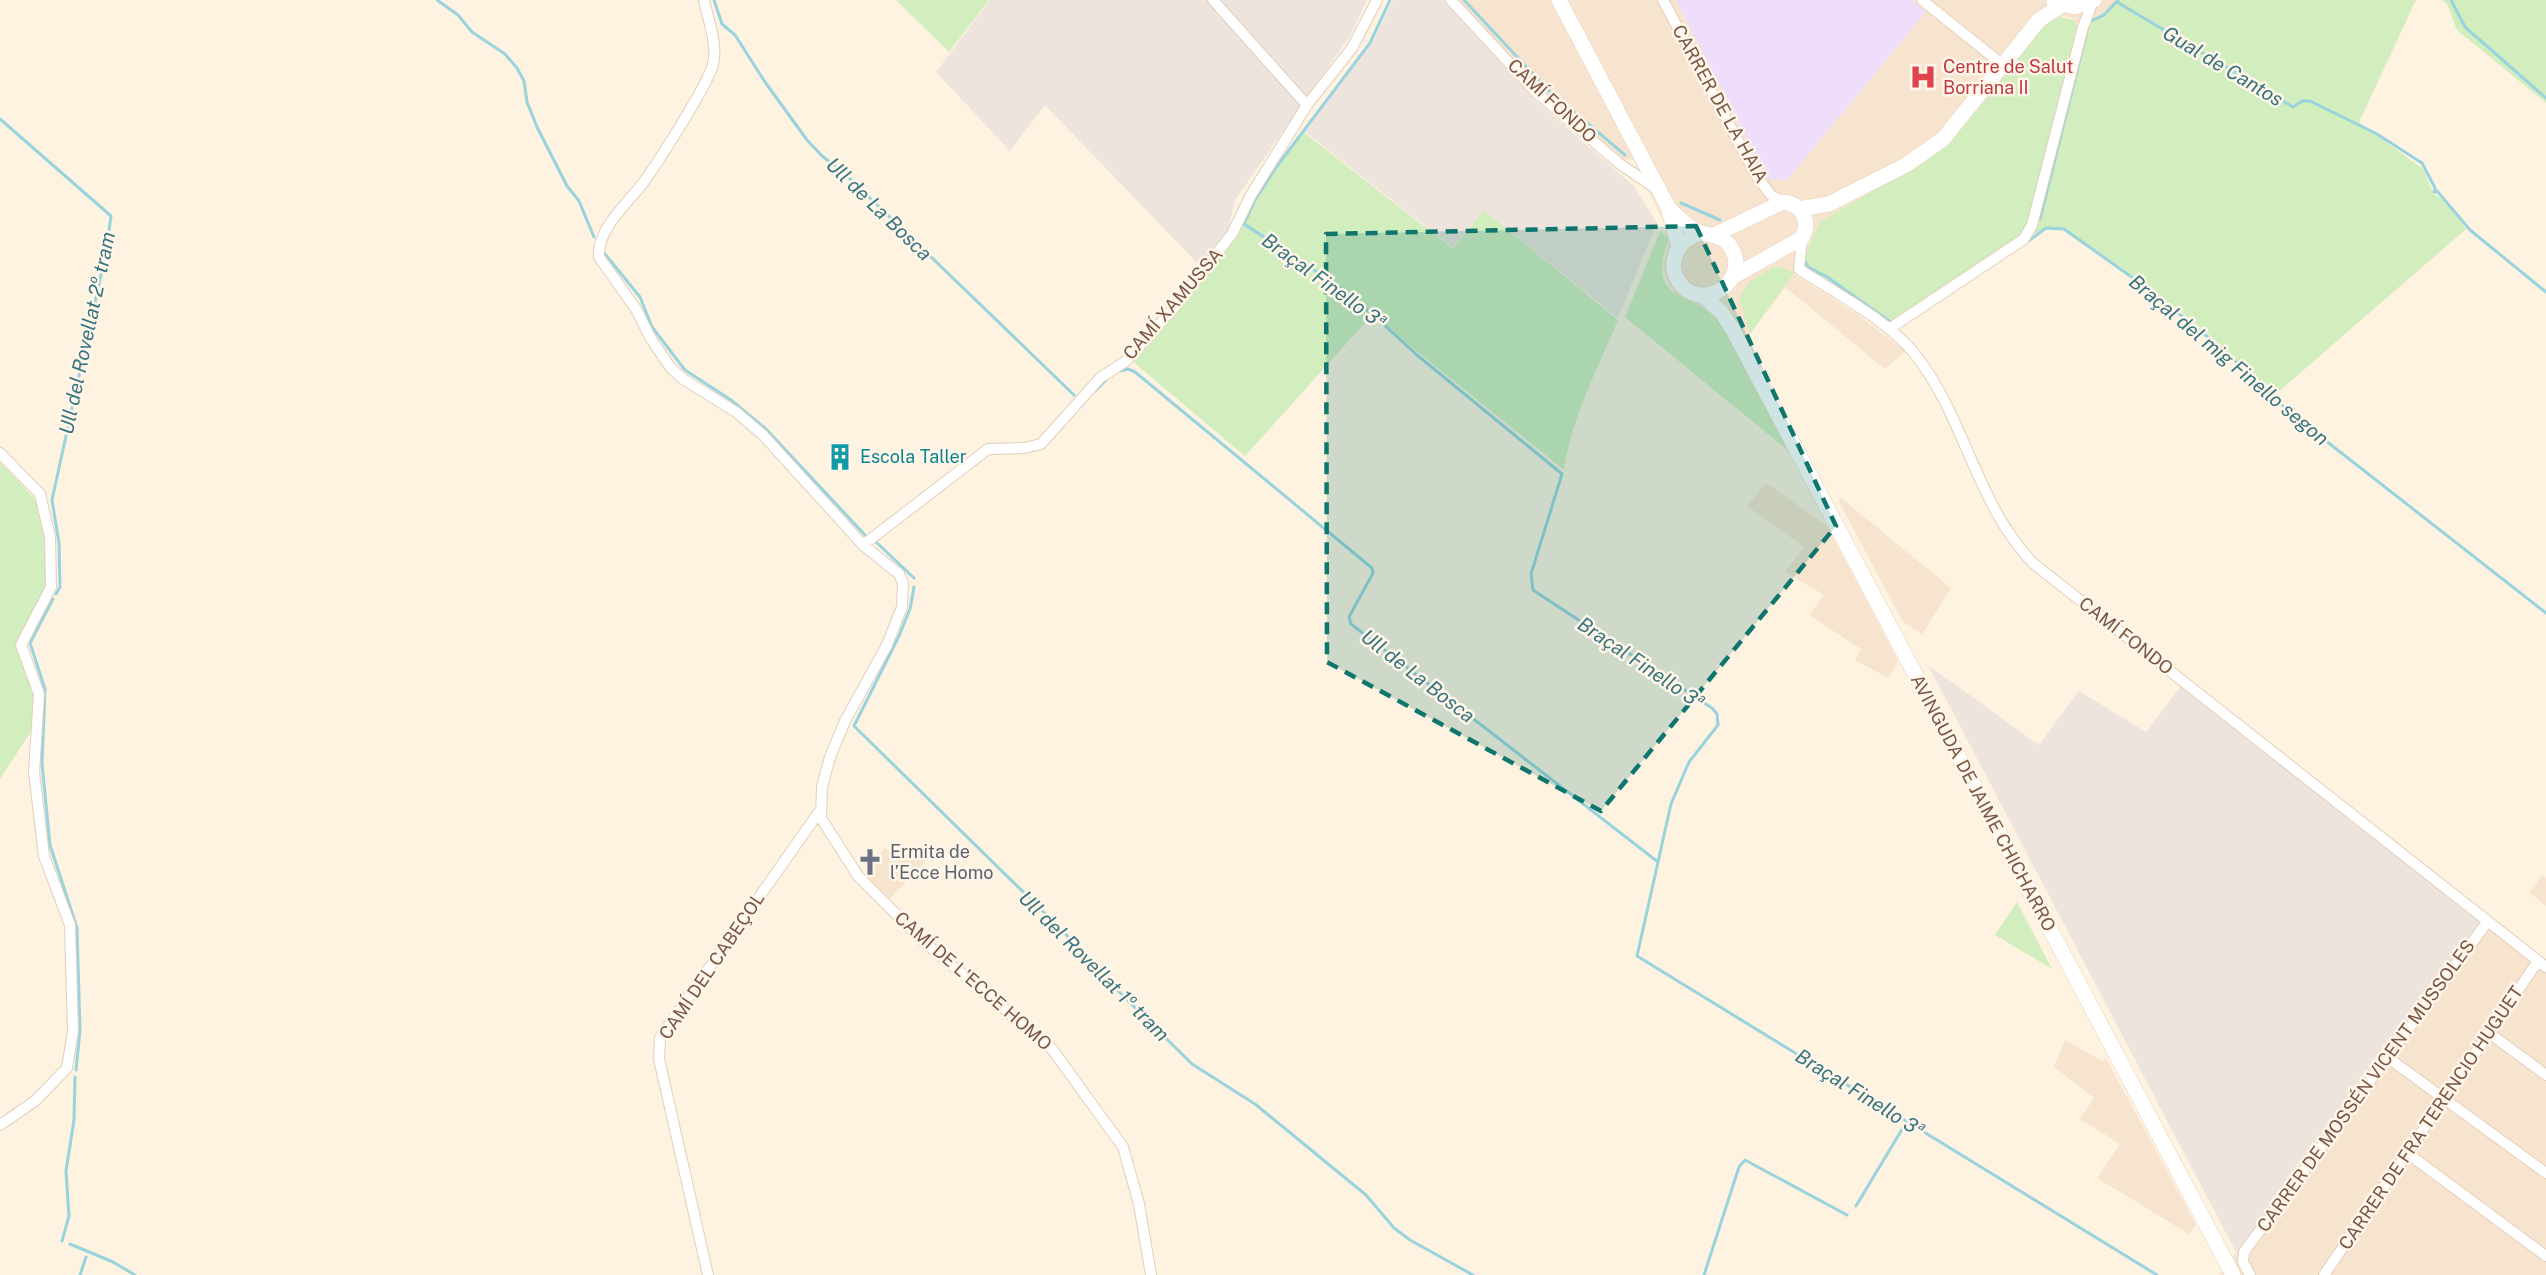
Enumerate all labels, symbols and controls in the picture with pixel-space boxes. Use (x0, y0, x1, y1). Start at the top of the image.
street label: CARRER DE LA HAIA (1668, 21, 1773, 187)
water label: Gual de Cantos (2158, 21, 2288, 111)
street label: CAMÍ FONDO (1504, 54, 1602, 147)
place label: Centre de Salut Borriana II (1943, 56, 2073, 98)
hospital icon: Centre de Salut Borriana II (1908, 62, 1938, 92)
water label: Ull de La Bosca (821, 153, 937, 265)
water label: Braçal Finello 3ª (1257, 228, 1391, 334)
water label: Ull del Rovellat 2º tram (54, 230, 120, 436)
street label: CAMÍ XAMUSSA (1118, 243, 1227, 364)
water label: Braçal del mig Finello segon (2124, 269, 2334, 451)
building icon: Escola Taller (825, 442, 855, 472)
place label: Escola Taller (860, 446, 967, 467)
street label: CAMÍ FONDO (2075, 592, 2178, 679)
water label: Braçal Finello 3ª (1573, 612, 1709, 714)
water label: Ull de La Bosca (1356, 624, 1480, 728)
street label: AVINGUDA DE JAIME CHICHARRO (1907, 671, 2060, 935)
place label: Ermita de l’Ecce Homo (890, 841, 994, 883)
church icon: Ermita de l’Ecce Homo (855, 847, 885, 877)
water label: Ull del Rovellat 1º tram (1014, 886, 1174, 1046)
street label: CAMÍ DEL CABEÇOL (654, 888, 769, 1043)
street label: CAMÍ DE L'ECCE HOMO (891, 906, 1057, 1054)
street label: CARRER DE MOSSÉN VICENT MUSSOLES (2252, 935, 2479, 1236)
street label: CARRER DE FRA TERENCIO HUGUET (2334, 982, 2527, 1254)
water label: Braçal Finello 3ª (1791, 1044, 1929, 1142)

